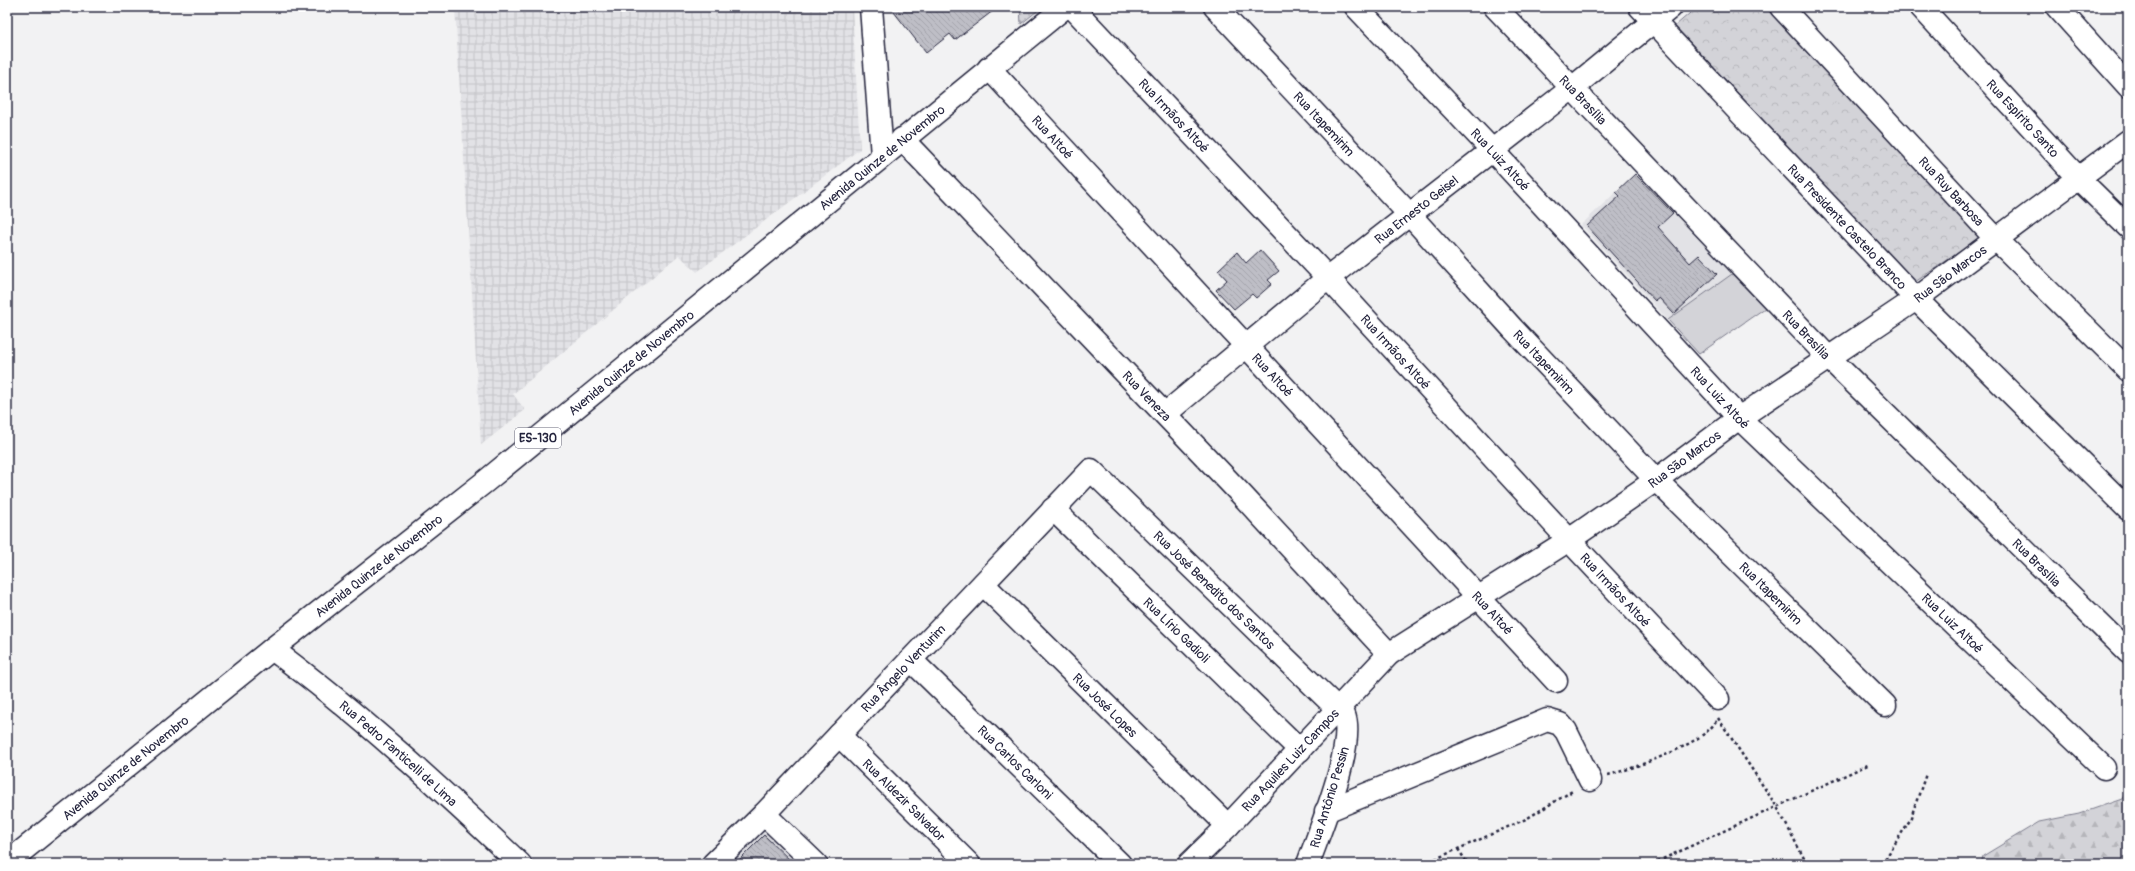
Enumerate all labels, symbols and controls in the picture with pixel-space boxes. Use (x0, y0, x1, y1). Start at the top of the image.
street label: Rua Brasília (1555, 72, 1610, 128)
street label: Rua Irmãos Altoé (1135, 76, 1212, 156)
street label: Rua Espírito Santo (1983, 77, 2062, 161)
street label: Rua Itapemirim (1290, 89, 1358, 160)
street label: Avenida Quinze de Novembro (816, 102, 948, 214)
street label: Rua Altoé (1028, 113, 1076, 163)
street label: Rua Luiz Altoé (1467, 126, 1533, 195)
street label: Rua Ruy Barbosa (1915, 154, 1987, 230)
street label: Rua Presidente Castelo Branco (1784, 161, 1910, 293)
street label: Rua Ernesto Geisel (1372, 173, 1462, 248)
street label: Rua São Marcos (1911, 242, 1990, 307)
street label: Avenida Quinze de Novembro (565, 307, 698, 419)
street label: Rua Brasília (1779, 307, 1833, 363)
street label: Rua Irmãos Altoé (1357, 312, 1433, 393)
street label: Rua Itapemirim (1509, 327, 1578, 398)
street label: Rua Altoé (1248, 350, 1296, 401)
street label: Rua Luiz Altoé (1687, 364, 1753, 433)
street label: Rua Veneza (1119, 368, 1174, 425)
street label: Rua São Marcos (1645, 427, 1724, 492)
road number: ES-130 (515, 428, 561, 448)
street label: Avenida Quinze de Novembro (312, 511, 446, 621)
street label: Rua José Benedito dos Santos (1150, 528, 1278, 653)
street label: Rua Brasília (2008, 536, 2064, 590)
street label: Rua Irmãos Altoé (1576, 550, 1654, 631)
street label: Rua Itapemirim (1735, 559, 1805, 628)
street label: Rua Altoé (1468, 588, 1516, 639)
street label: Rua Luiz Altoé (1918, 590, 1986, 657)
street label: Rua Lírio Gadioli (1140, 595, 1213, 666)
street label: Rua Ângelo Venturim (858, 621, 949, 716)
street label: Rua José Lopes (1069, 670, 1141, 741)
street label: Rua Pedro Fanticelli de Lima (336, 698, 460, 810)
street label: Rua Aquiles Luiz Campos (1239, 706, 1343, 815)
street label: Avenida Quinze de Novembro (60, 713, 192, 824)
street label: Rua Carlos Carloni (974, 722, 1056, 803)
street label: Rua Antônio Pessin (1307, 745, 1353, 850)
street label: Rua Aldezir Salvador (859, 756, 949, 845)

